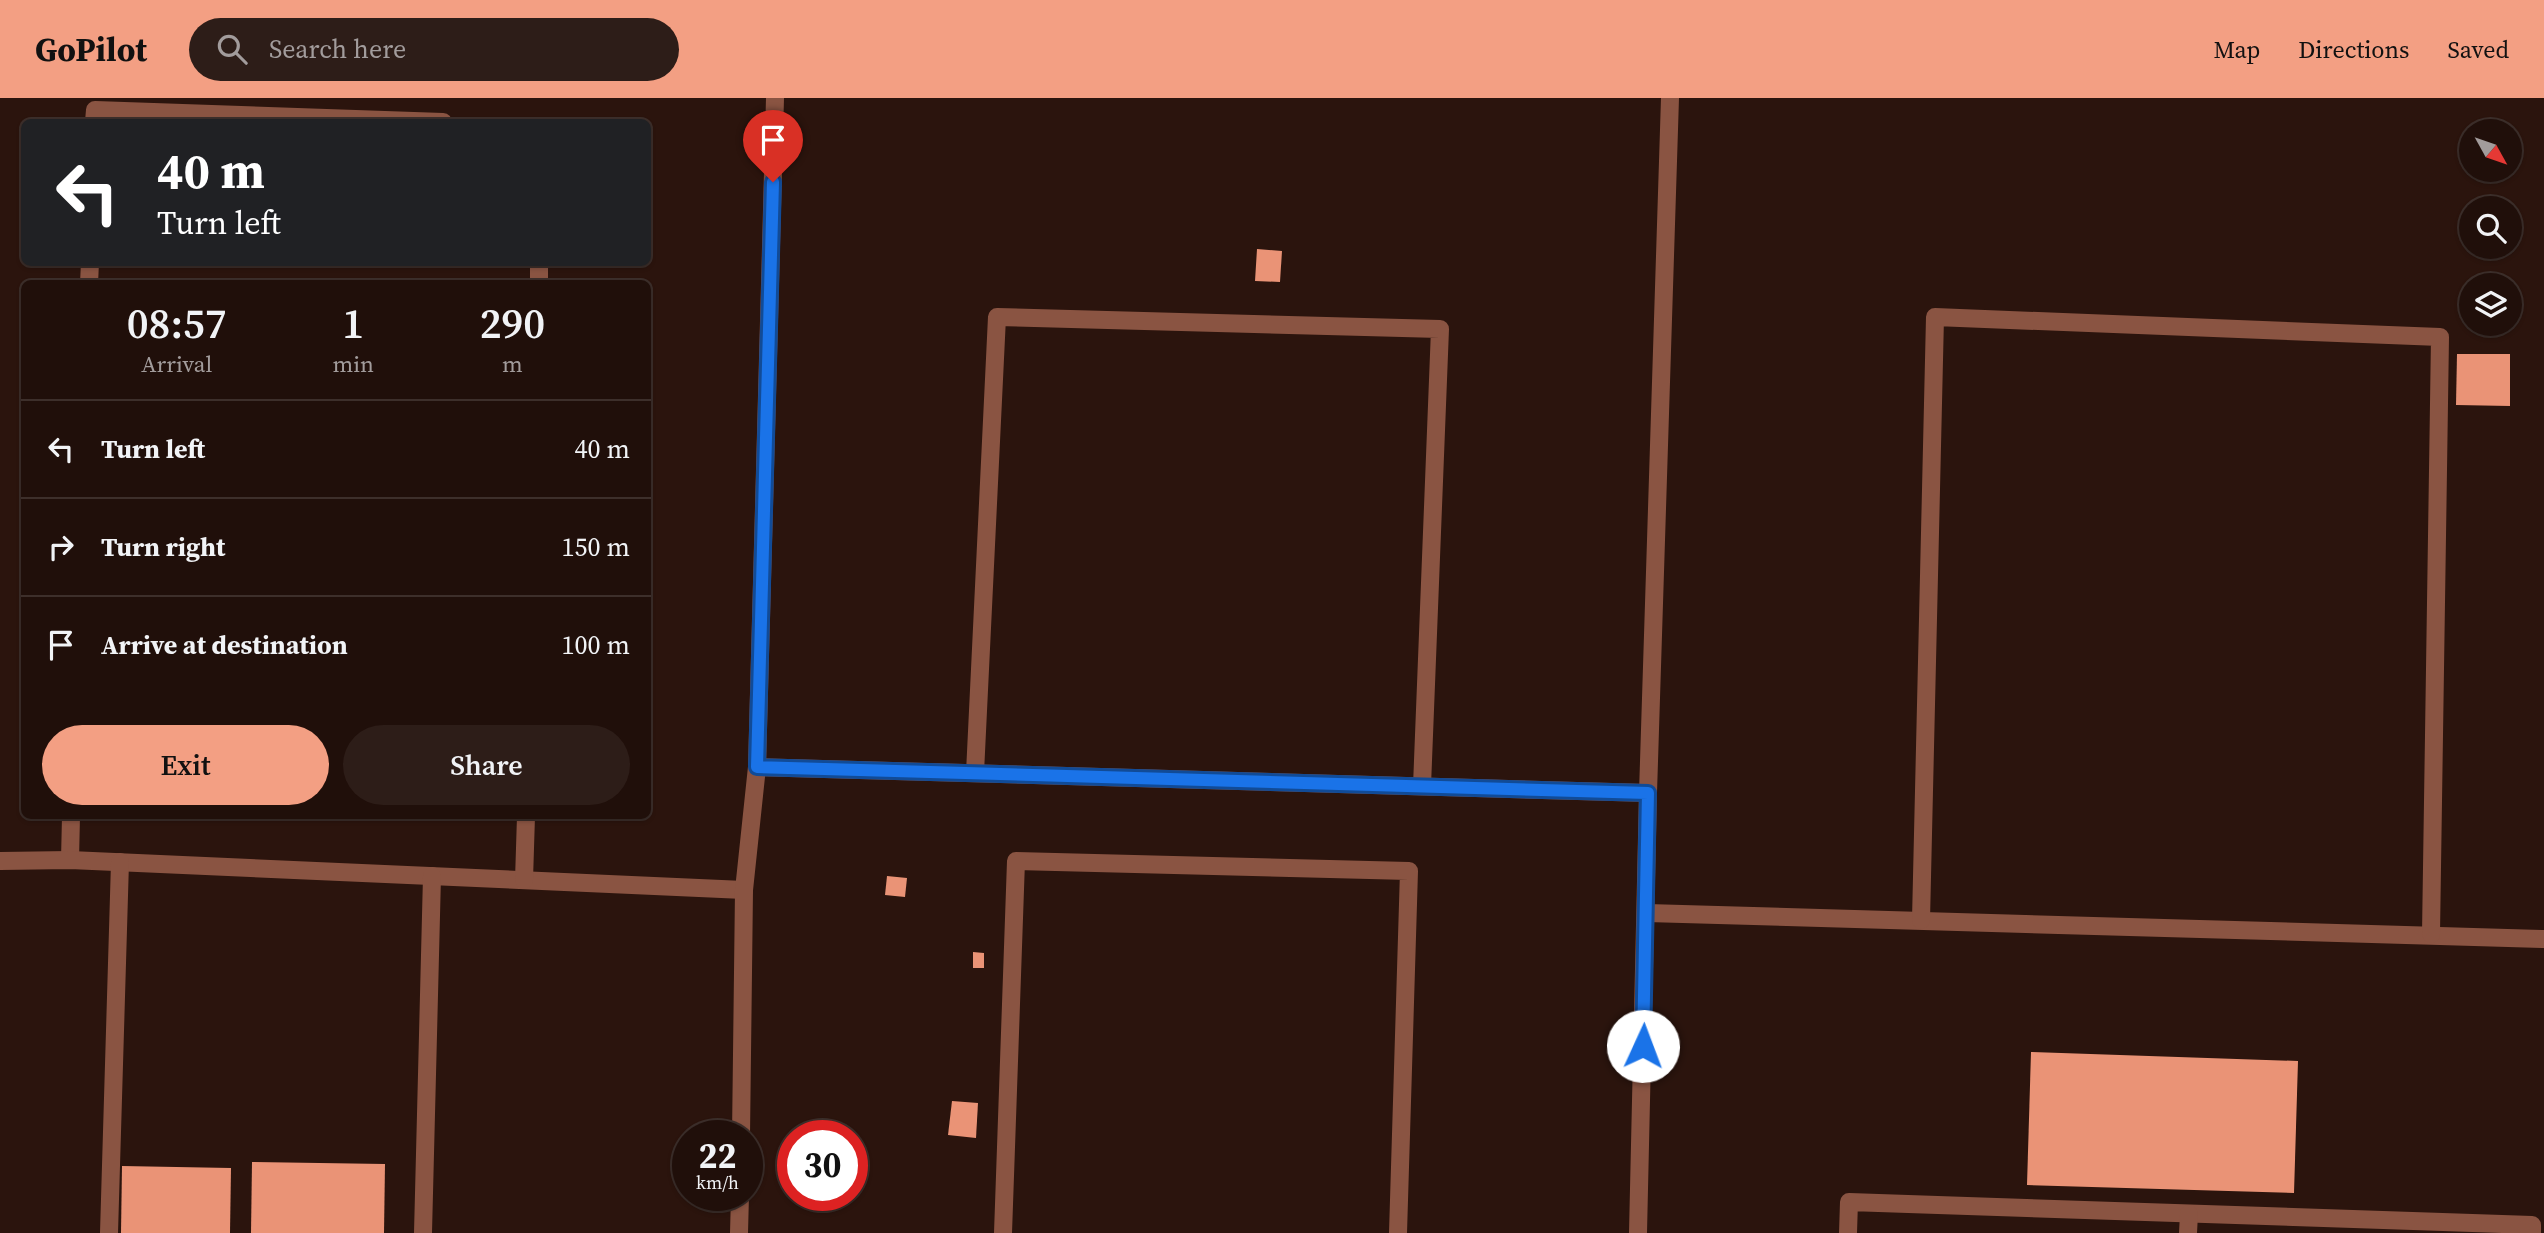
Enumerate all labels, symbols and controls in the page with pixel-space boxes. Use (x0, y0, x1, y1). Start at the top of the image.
search box (189, 18, 679, 81)
text: GoPilot (35, 27, 147, 72)
icon: search (213, 30, 251, 68)
text: Search here (269, 31, 406, 67)
text: Map (2213, 33, 2260, 66)
text: Directions (2298, 33, 2409, 66)
text: Saved (2447, 33, 2509, 66)
pin (743, 110, 803, 182)
north arrow (2459, 119, 2522, 182)
map controls (2459, 119, 2522, 336)
icon: arrive (754, 121, 792, 159)
text: 40 m (157, 137, 265, 204)
icon: left (42, 147, 133, 238)
button: search (2459, 196, 2522, 259)
text: Turn left (157, 201, 281, 245)
button: layers (2459, 273, 2522, 336)
text: 08:57 (127, 294, 227, 352)
text: 1 (342, 294, 364, 352)
text: 290 (480, 294, 545, 352)
text: Arrival (141, 348, 212, 380)
text: min (332, 348, 374, 380)
text: m (502, 348, 523, 380)
icon: left (42, 430, 80, 468)
text: Turn left (101, 431, 205, 467)
text: 40 m (575, 431, 630, 467)
icon: right (42, 528, 80, 566)
text: Turn right (101, 529, 225, 565)
text: 150 m (562, 529, 630, 565)
icon: arrive (42, 626, 80, 664)
text: Arrive at destination (101, 627, 348, 663)
text: 100 m (562, 627, 630, 663)
button: Exit (42, 725, 329, 805)
button: Share (343, 725, 630, 805)
position arrow (1606, 1009, 1680, 1083)
speed limit sign: 30 (777, 1120, 868, 1211)
text: 22 (699, 1132, 736, 1180)
text: km/h (696, 1170, 739, 1195)

